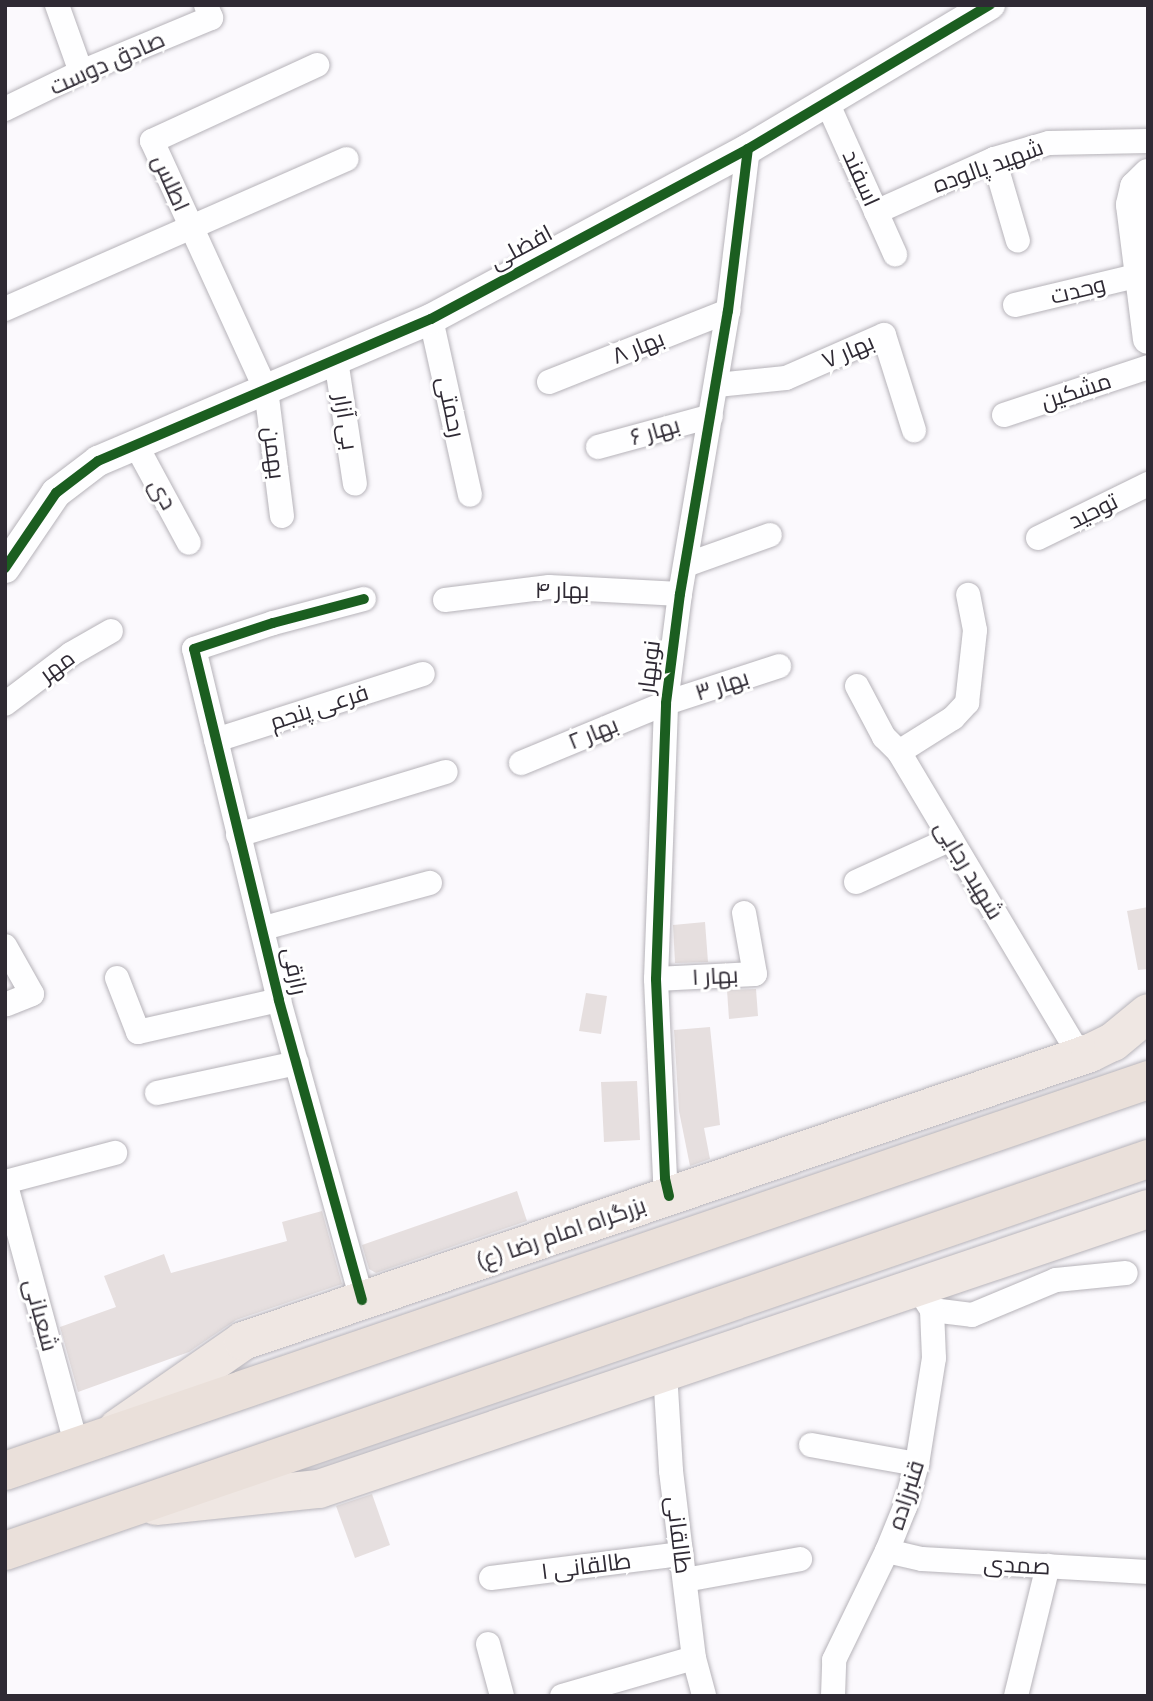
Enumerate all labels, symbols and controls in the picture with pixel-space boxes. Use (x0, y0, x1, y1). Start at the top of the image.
street label: صادق دوست (45, 25, 169, 101)
street label: شهید پالوده (929, 133, 1047, 199)
street label: اسفند (836, 145, 886, 211)
street label: اطلس (146, 150, 196, 216)
street label: افضلی (485, 219, 557, 275)
street label: وحدت (1048, 270, 1108, 310)
street label: بهار ۸ (608, 324, 668, 370)
street label: بهار ۷ (818, 328, 878, 374)
street label: مشکین (1037, 367, 1115, 415)
street label: رحمتی (431, 374, 471, 440)
street label: بی آزار (328, 392, 364, 452)
street label: بهار ۶ (627, 411, 683, 451)
street label: بهمن (257, 425, 291, 481)
street label: دی (143, 473, 183, 515)
street label: توحید (1064, 487, 1122, 535)
street label: بهار ۴ (535, 576, 589, 604)
street label: نوبهار (632, 639, 666, 695)
street label: مهر (34, 644, 80, 688)
street label: بهار ۳ (692, 663, 752, 707)
street label: فرعی پنجم (266, 678, 372, 736)
street label: بهار ۲ (564, 711, 622, 755)
street label: شهید رجایی (929, 815, 1009, 925)
street label: رازقی (277, 945, 313, 997)
street label: بهار ۱ (691, 961, 739, 991)
street label: بزرگراه امام رضا (ع) (472, 1191, 650, 1275)
street label: شعبانی (18, 1276, 64, 1354)
street label: قنبرزاده (882, 1457, 930, 1533)
street label: طالقانی (661, 1495, 697, 1575)
street label: طالقانی ۱ (539, 1547, 633, 1585)
street label: صمدی (983, 1549, 1051, 1581)

